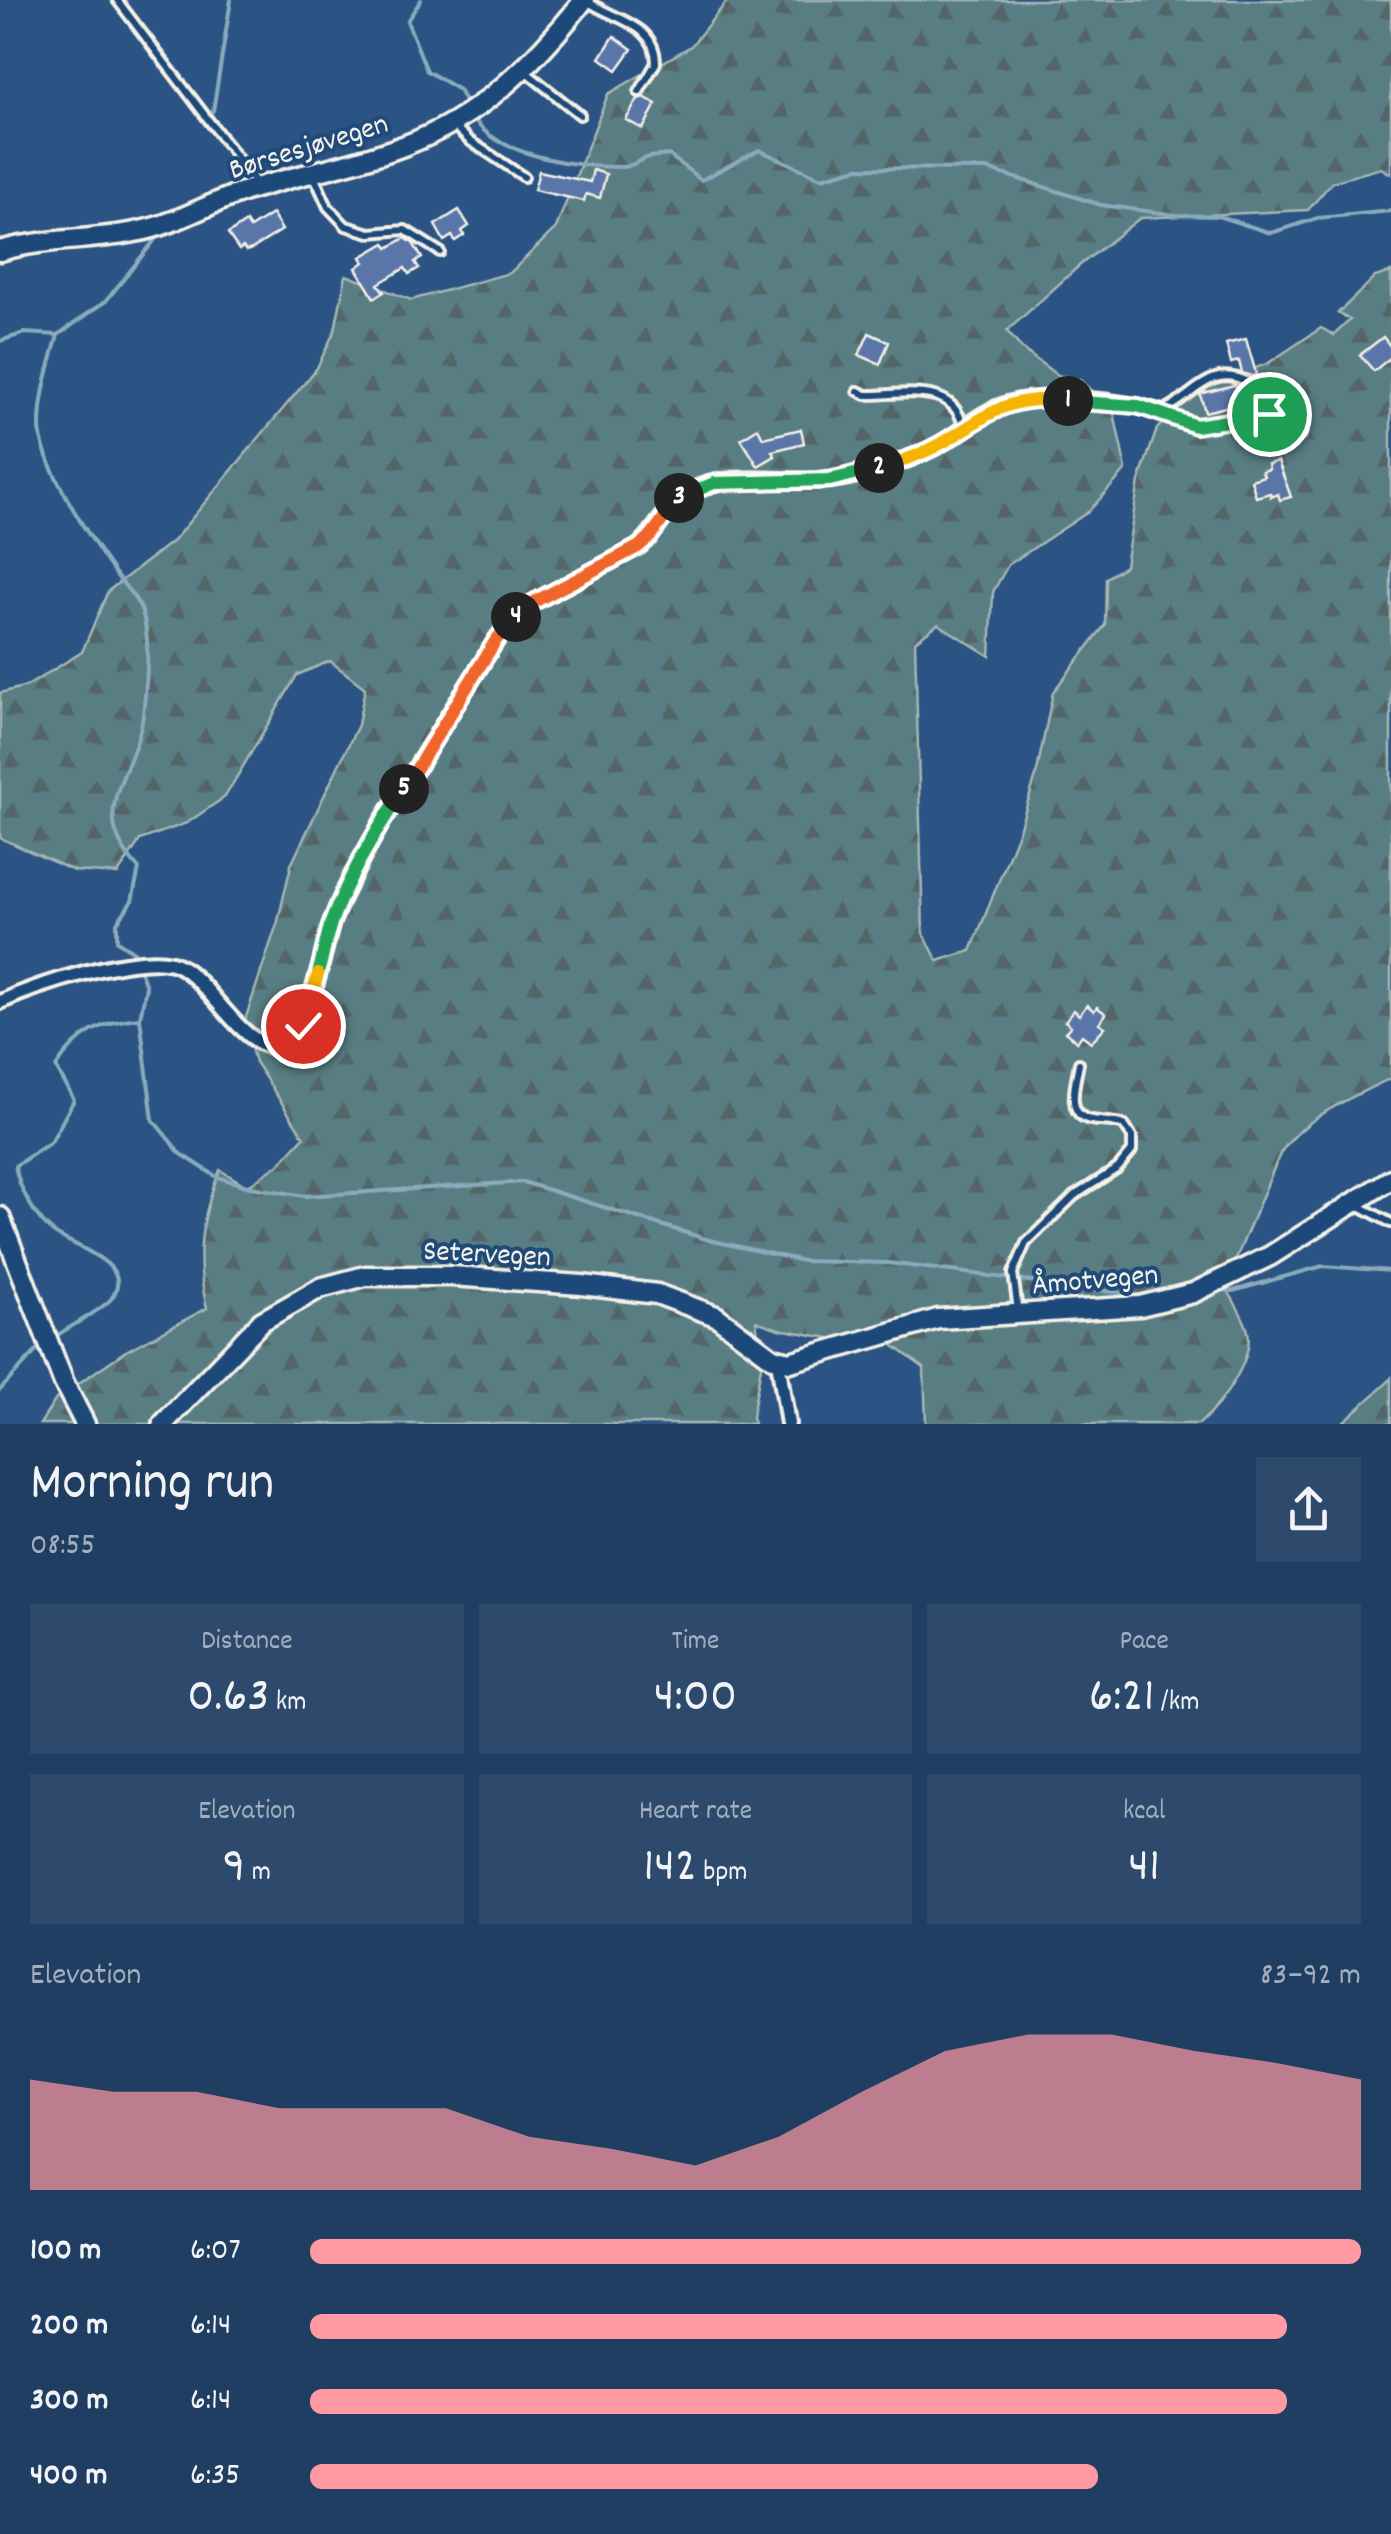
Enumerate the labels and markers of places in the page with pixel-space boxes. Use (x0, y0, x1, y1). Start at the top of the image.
pin (1227, 372, 1312, 457)
pin: 1 (1043, 376, 1093, 426)
pin: 2 (854, 443, 904, 493)
pin: 3 (654, 473, 704, 523)
pin: 4 (491, 592, 541, 642)
pin: 5 (379, 764, 429, 814)
pin (261, 984, 346, 1069)

